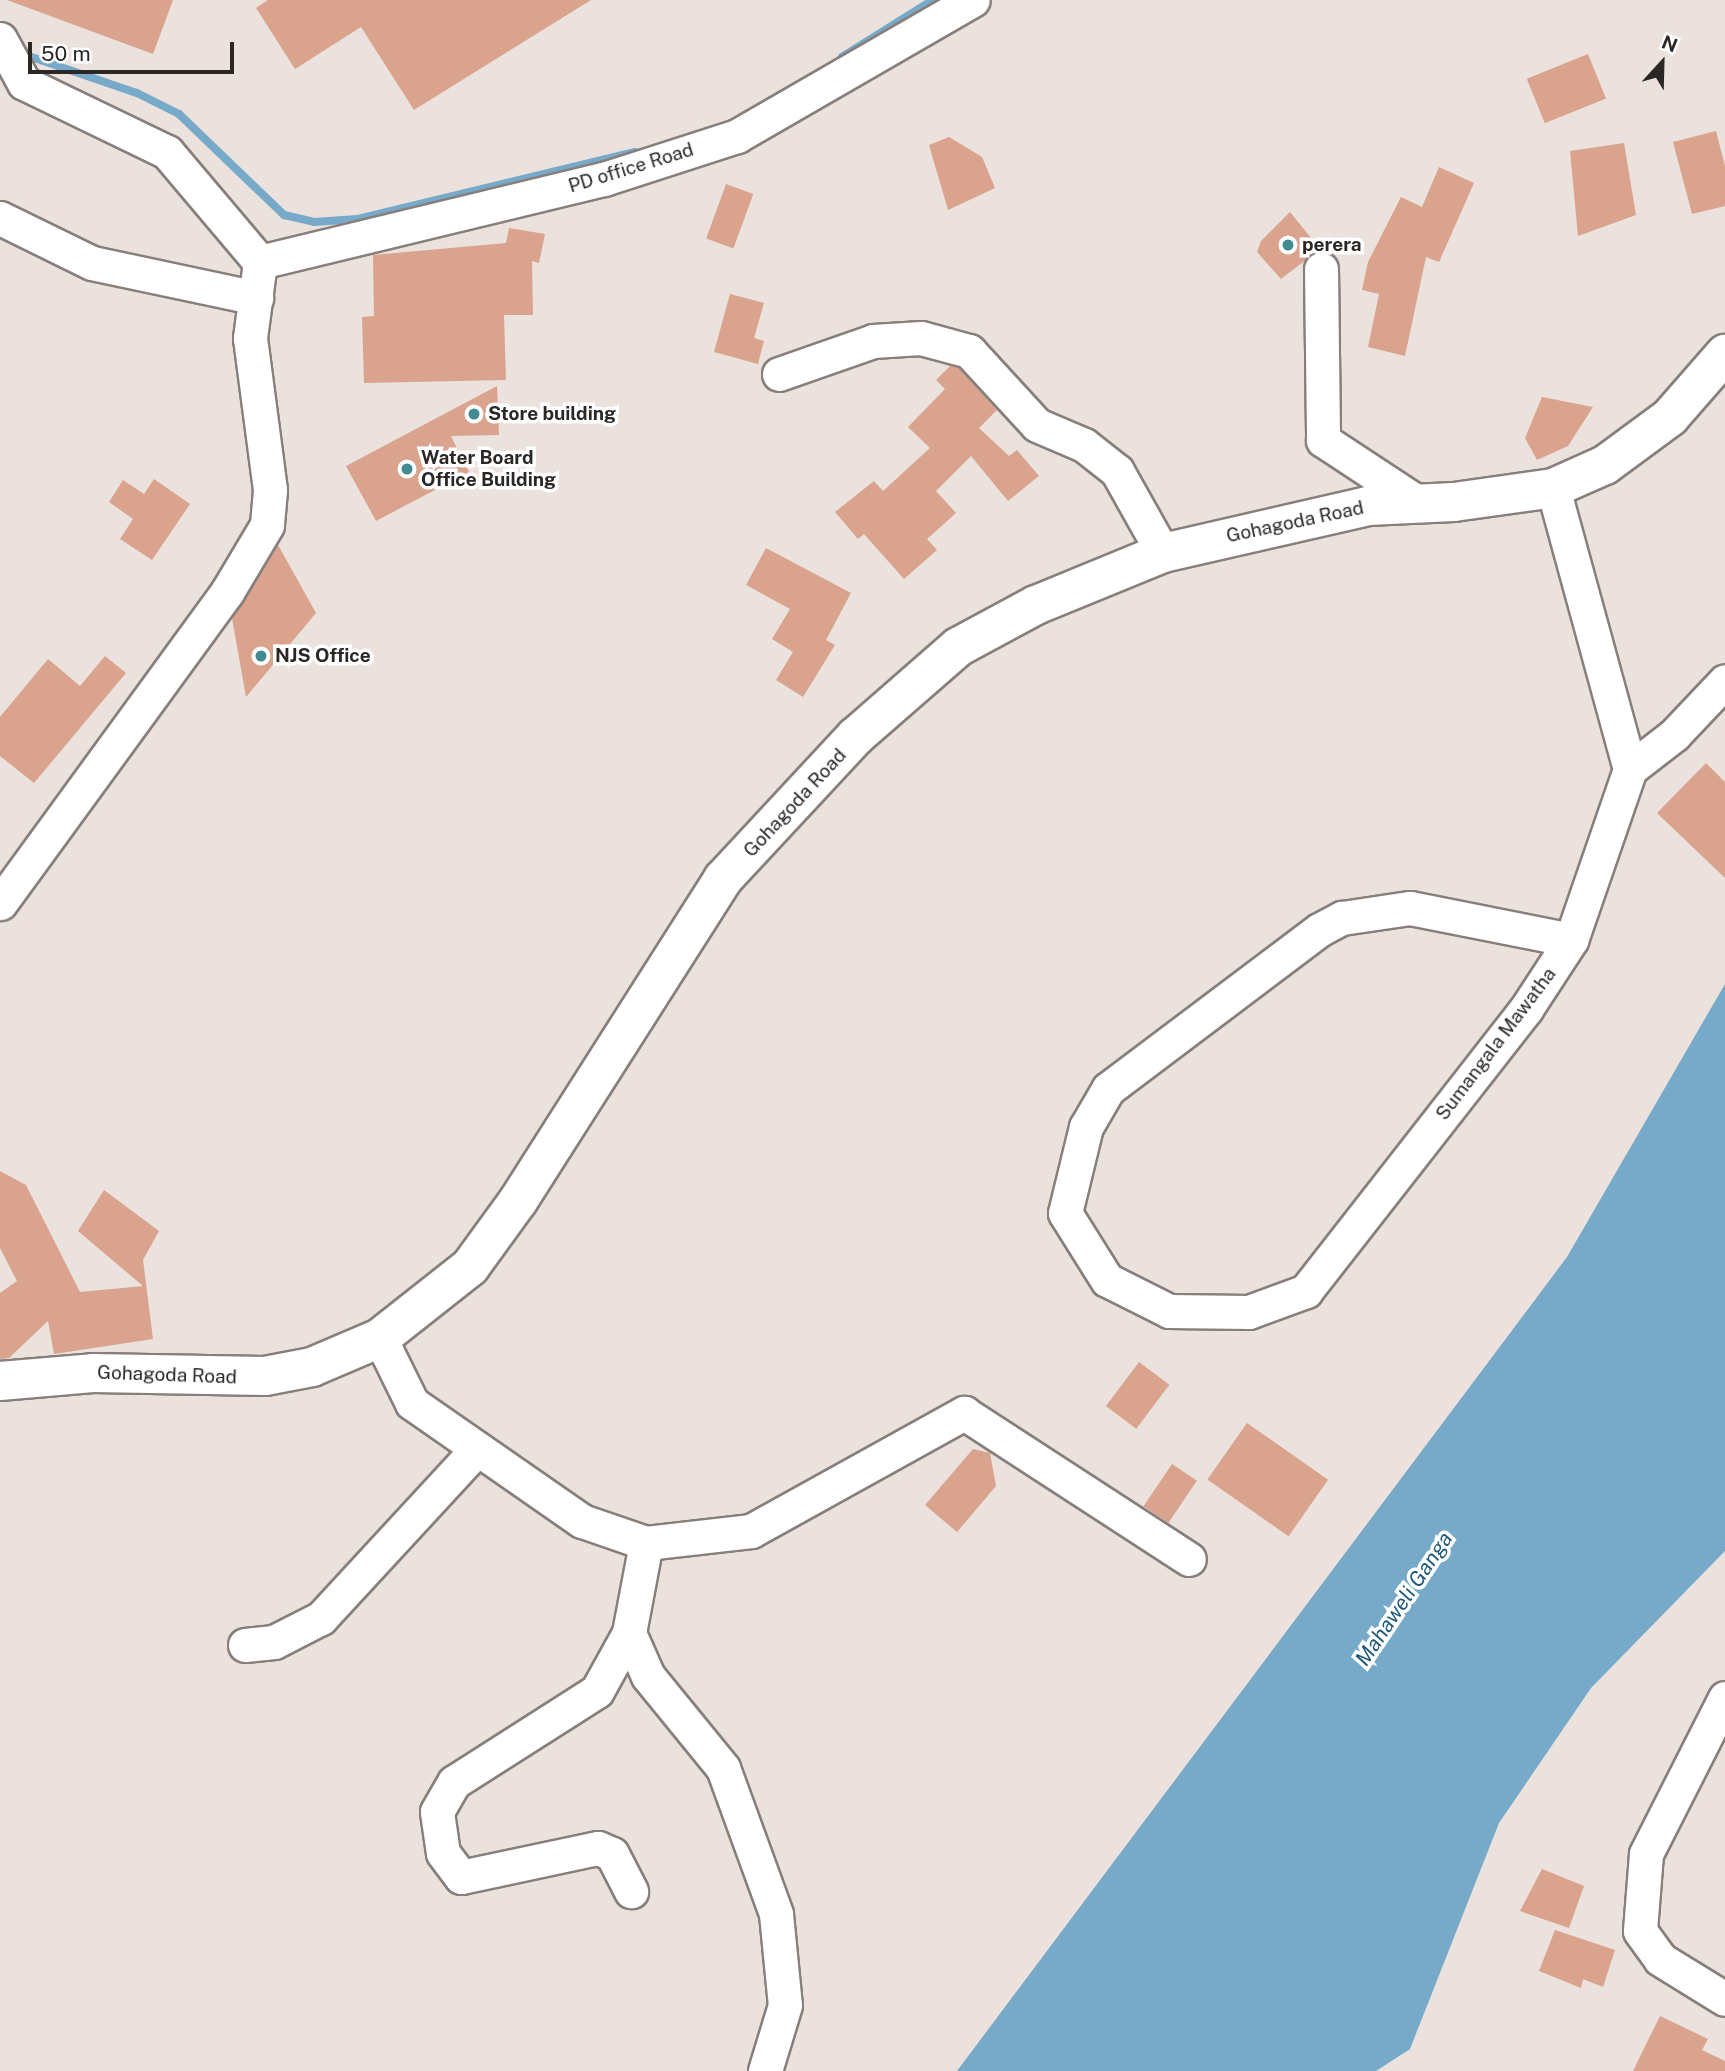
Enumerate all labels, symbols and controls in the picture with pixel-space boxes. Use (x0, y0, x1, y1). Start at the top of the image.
scale bar (32, 28, 238, 72)
north arrow (1627, 28, 1697, 98)
text: N (1659, 31, 1681, 57)
text: 50 m (41, 41, 91, 66)
street label: PD office Road (565, 138, 697, 198)
place label: perera (1302, 234, 1362, 256)
marker: perera (1280, 237, 1296, 253)
place label: Store building (488, 403, 616, 425)
marker: Store building (466, 406, 482, 422)
place label: Water Board Office Building (421, 447, 556, 491)
marker: Water Board Office Building (399, 461, 415, 477)
street label: Gohagoda Road (1224, 496, 1366, 548)
place label: NJS Office (275, 645, 371, 667)
marker: NJS Office (253, 648, 269, 664)
street label: Gohagoda Road (739, 744, 851, 862)
street label: Sumangala Mawatha (1431, 963, 1561, 1125)
street label: Gohagoda Road (97, 1361, 237, 1389)
water label: Mahaweli Ganga (1350, 1527, 1458, 1671)

